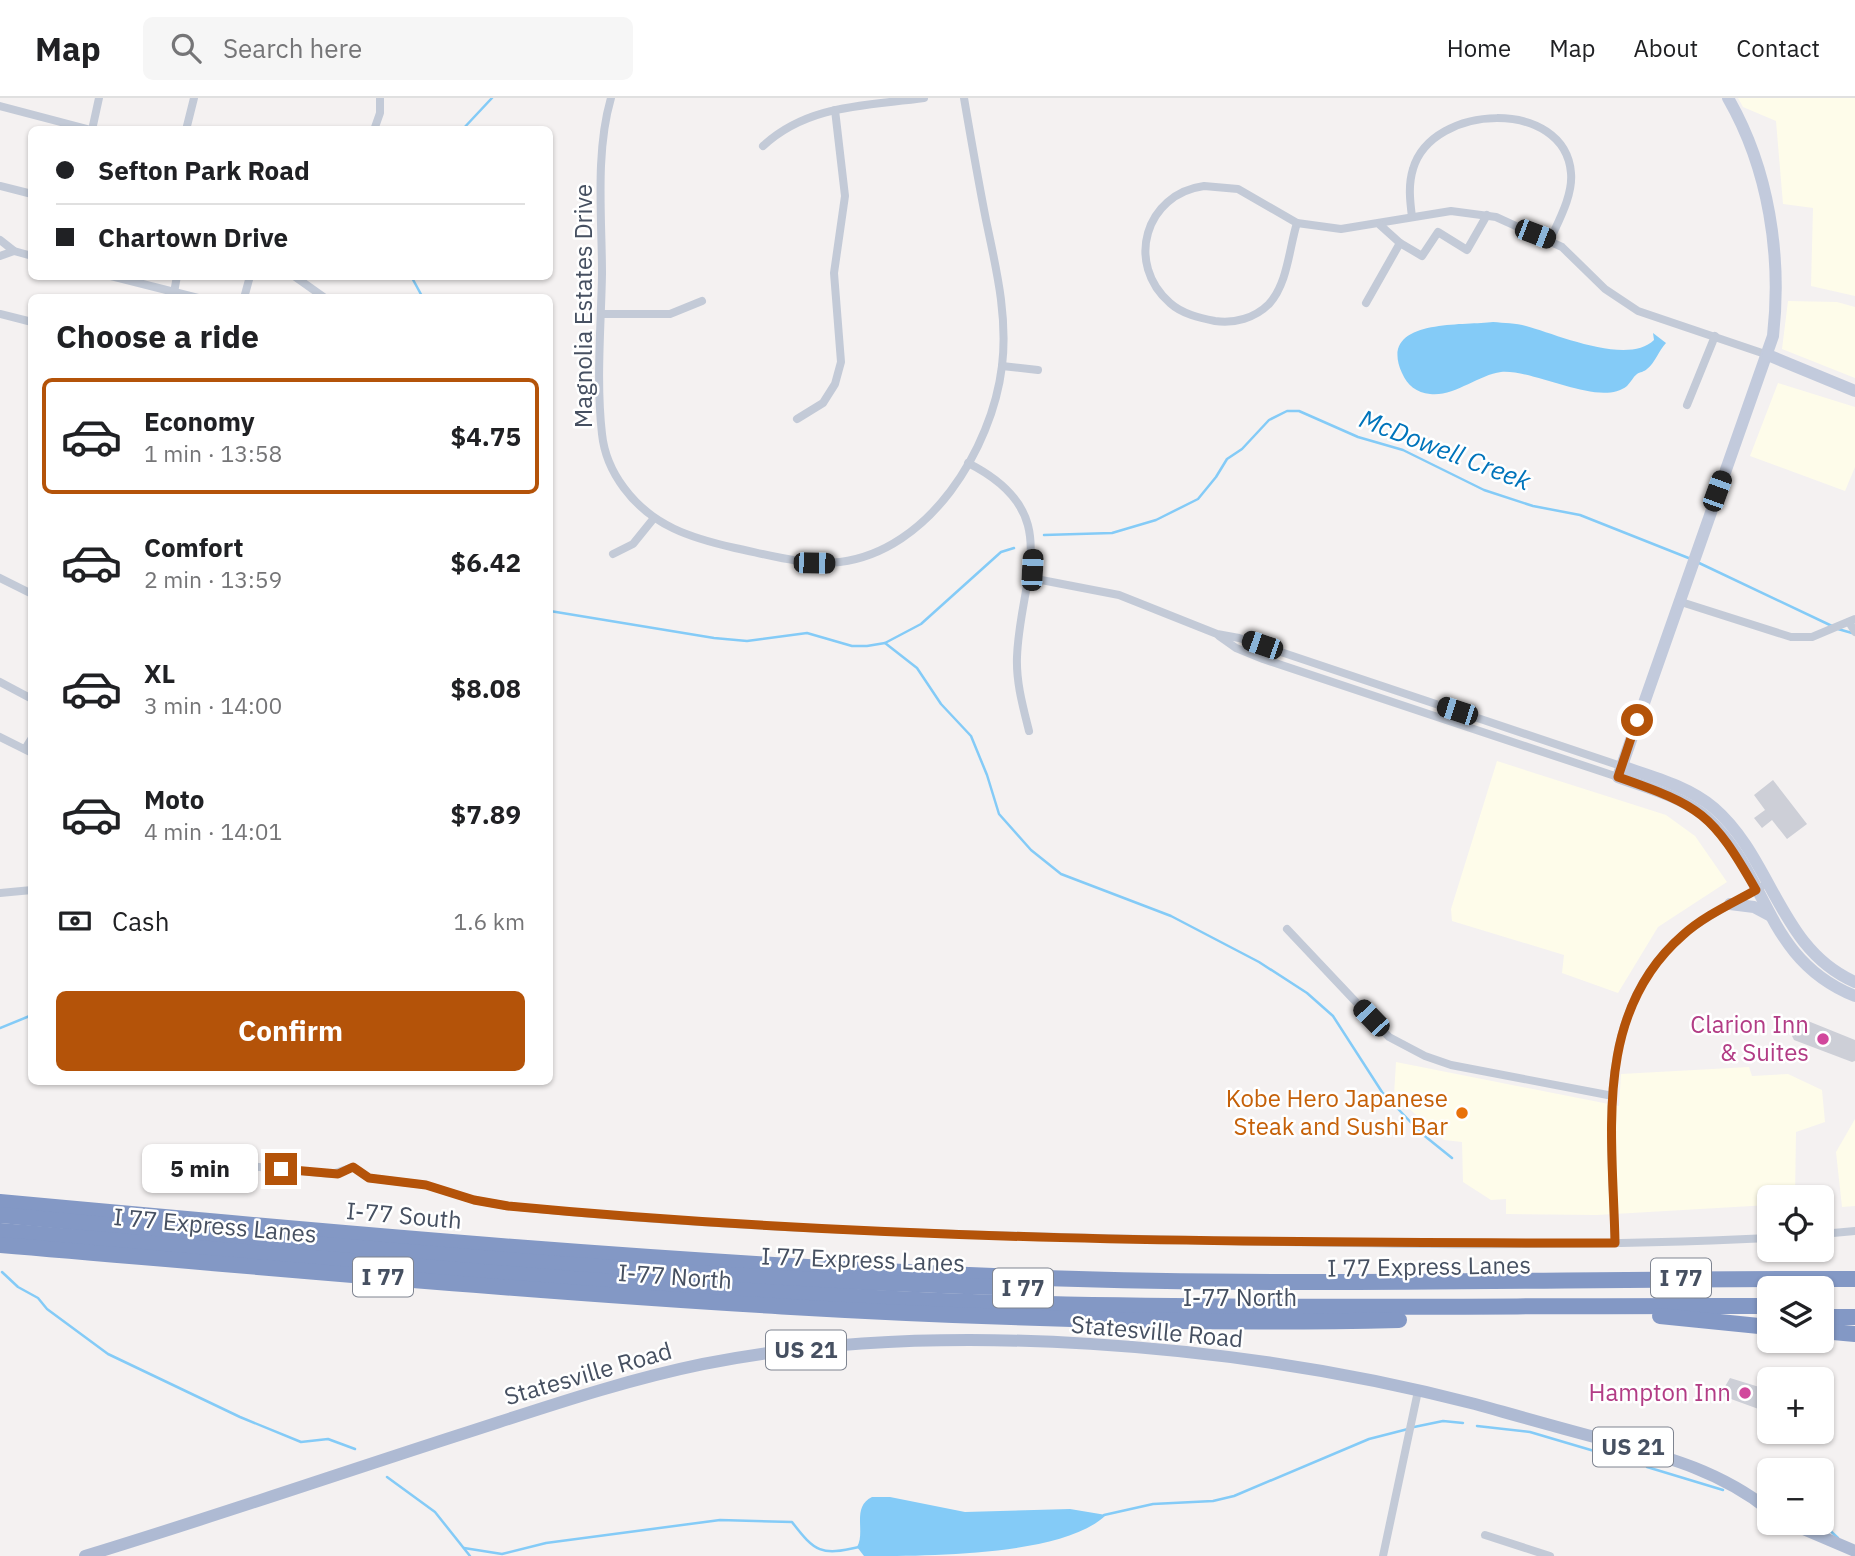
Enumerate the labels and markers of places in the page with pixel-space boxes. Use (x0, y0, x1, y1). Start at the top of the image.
place label: Clarion Inn & Suites (1690, 1008, 1809, 1068)
marker: Clarion Inn & Suites (1815, 1031, 1831, 1047)
place label: Kobe Hero Japanese Steak and Sushi Bar (1226, 1082, 1448, 1142)
marker: Kobe Hero Japanese Steak and Sushi Bar (1454, 1105, 1470, 1121)
place label: Hampton Inn (1589, 1376, 1731, 1408)
marker: Hampton Inn (1737, 1385, 1753, 1401)

